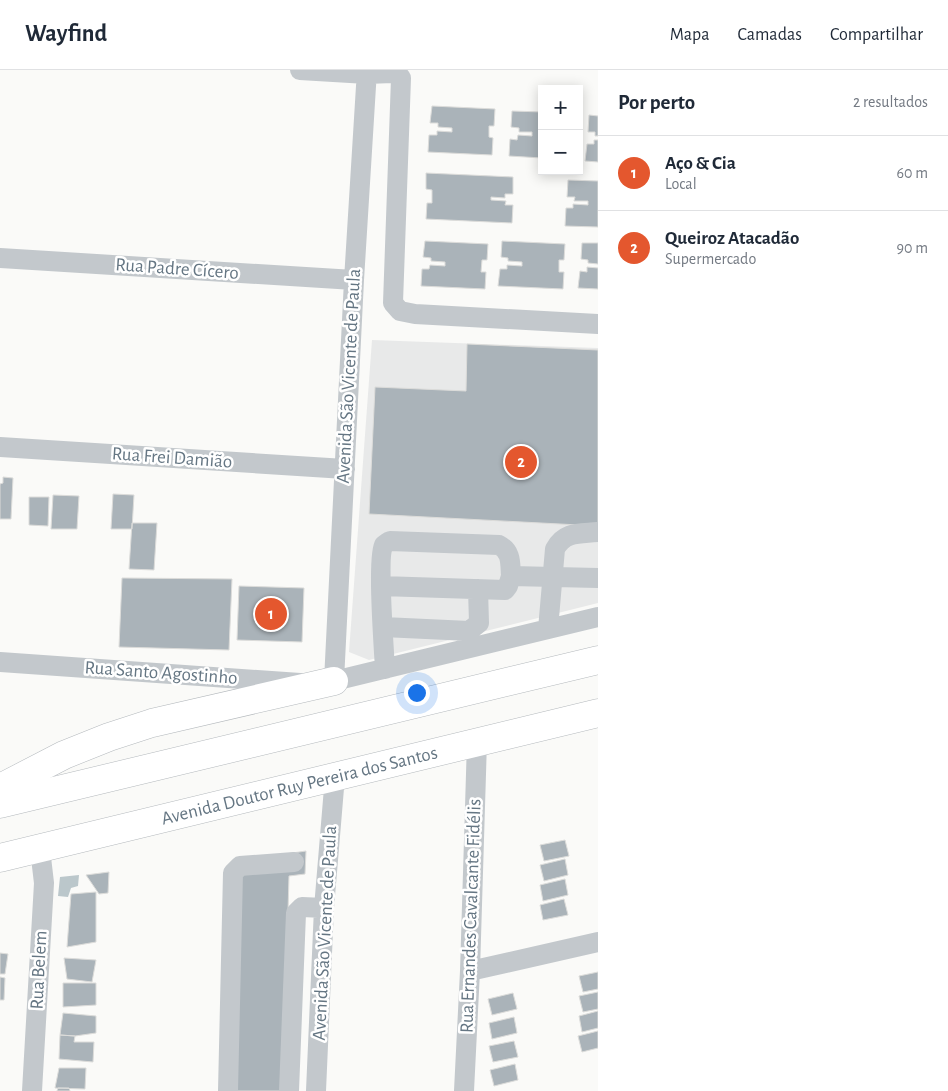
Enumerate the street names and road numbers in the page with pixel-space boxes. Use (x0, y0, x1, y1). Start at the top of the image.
street label: Rua Padre Cícero (115, 255, 239, 283)
street label: Avenida São Vicente de Paula (334, 268, 364, 484)
street label: Rua Frei Damião (111, 444, 233, 472)
street label: Rua Santo Agostinho (84, 658, 238, 688)
street label: Avenida Doutor Ruy Pereira dos Santos (159, 743, 439, 828)
street label: Rua Ernandes Cavalcante Fidélis (457, 799, 485, 1033)
street label: Avenida São Vicente de Paula (310, 825, 340, 1041)
street label: Rua Belem (27, 930, 51, 1010)

